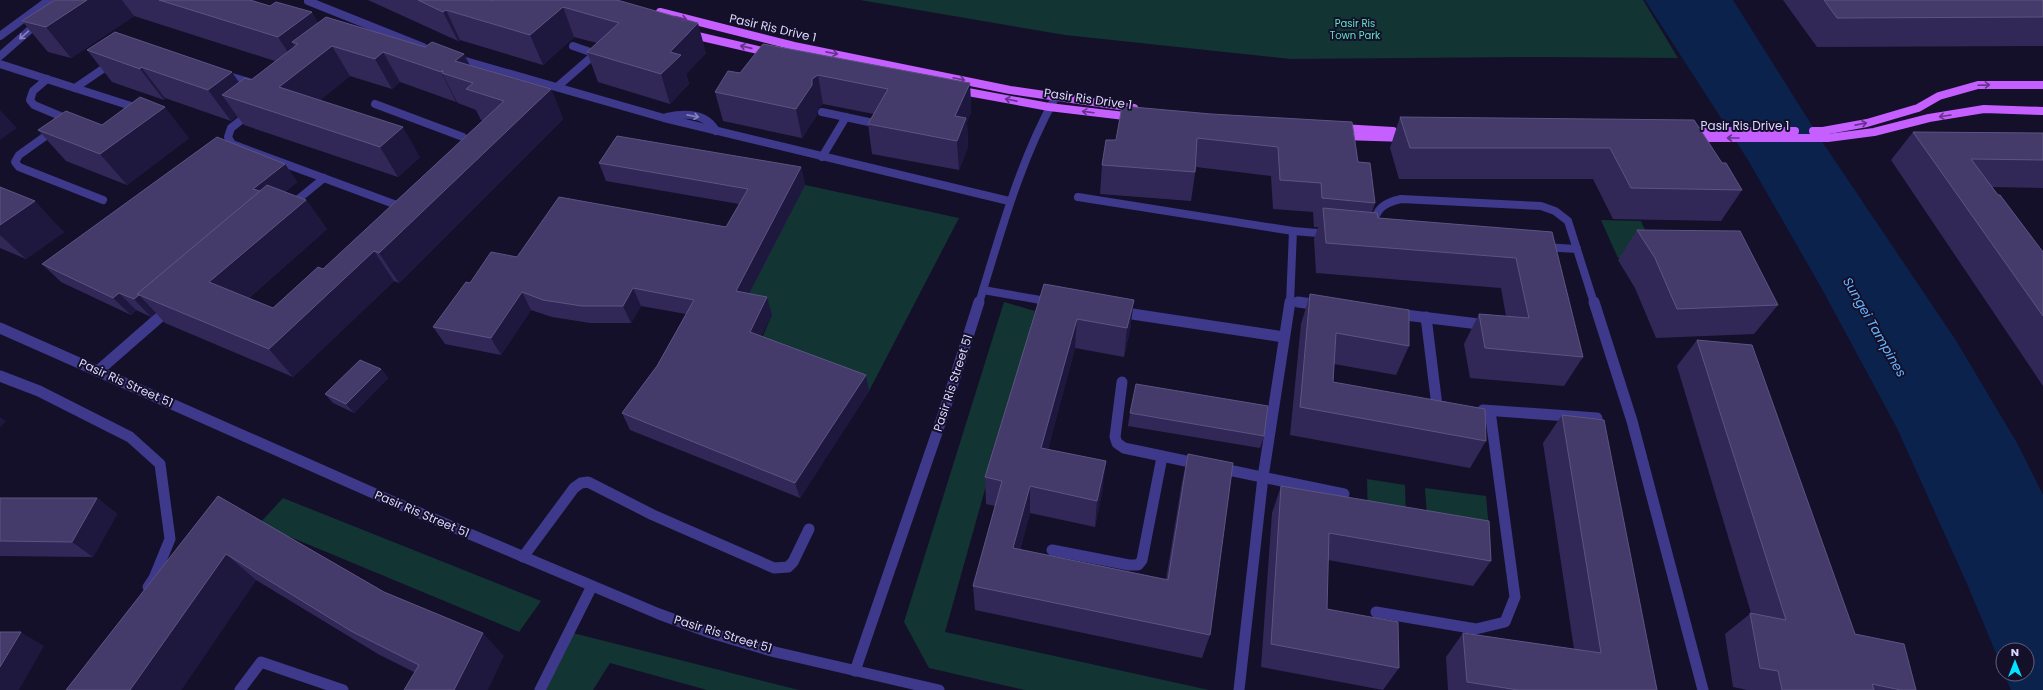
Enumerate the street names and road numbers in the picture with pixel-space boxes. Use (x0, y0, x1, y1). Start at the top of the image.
street label: Pasir Ris Drive 1 (728, 9, 818, 46)
street label: Pasir Ris Drive 1 (1043, 84, 1133, 113)
street label: Pasir Ris Drive 1 (1701, 117, 1789, 134)
street label: Pasir Ris Street 51 (929, 332, 976, 434)
street label: Pasir Ris Street 51 (76, 354, 176, 411)
street label: Pasir Ris Street 51 (372, 486, 472, 541)
street label: Pasir Ris Street 51 (672, 611, 774, 656)

